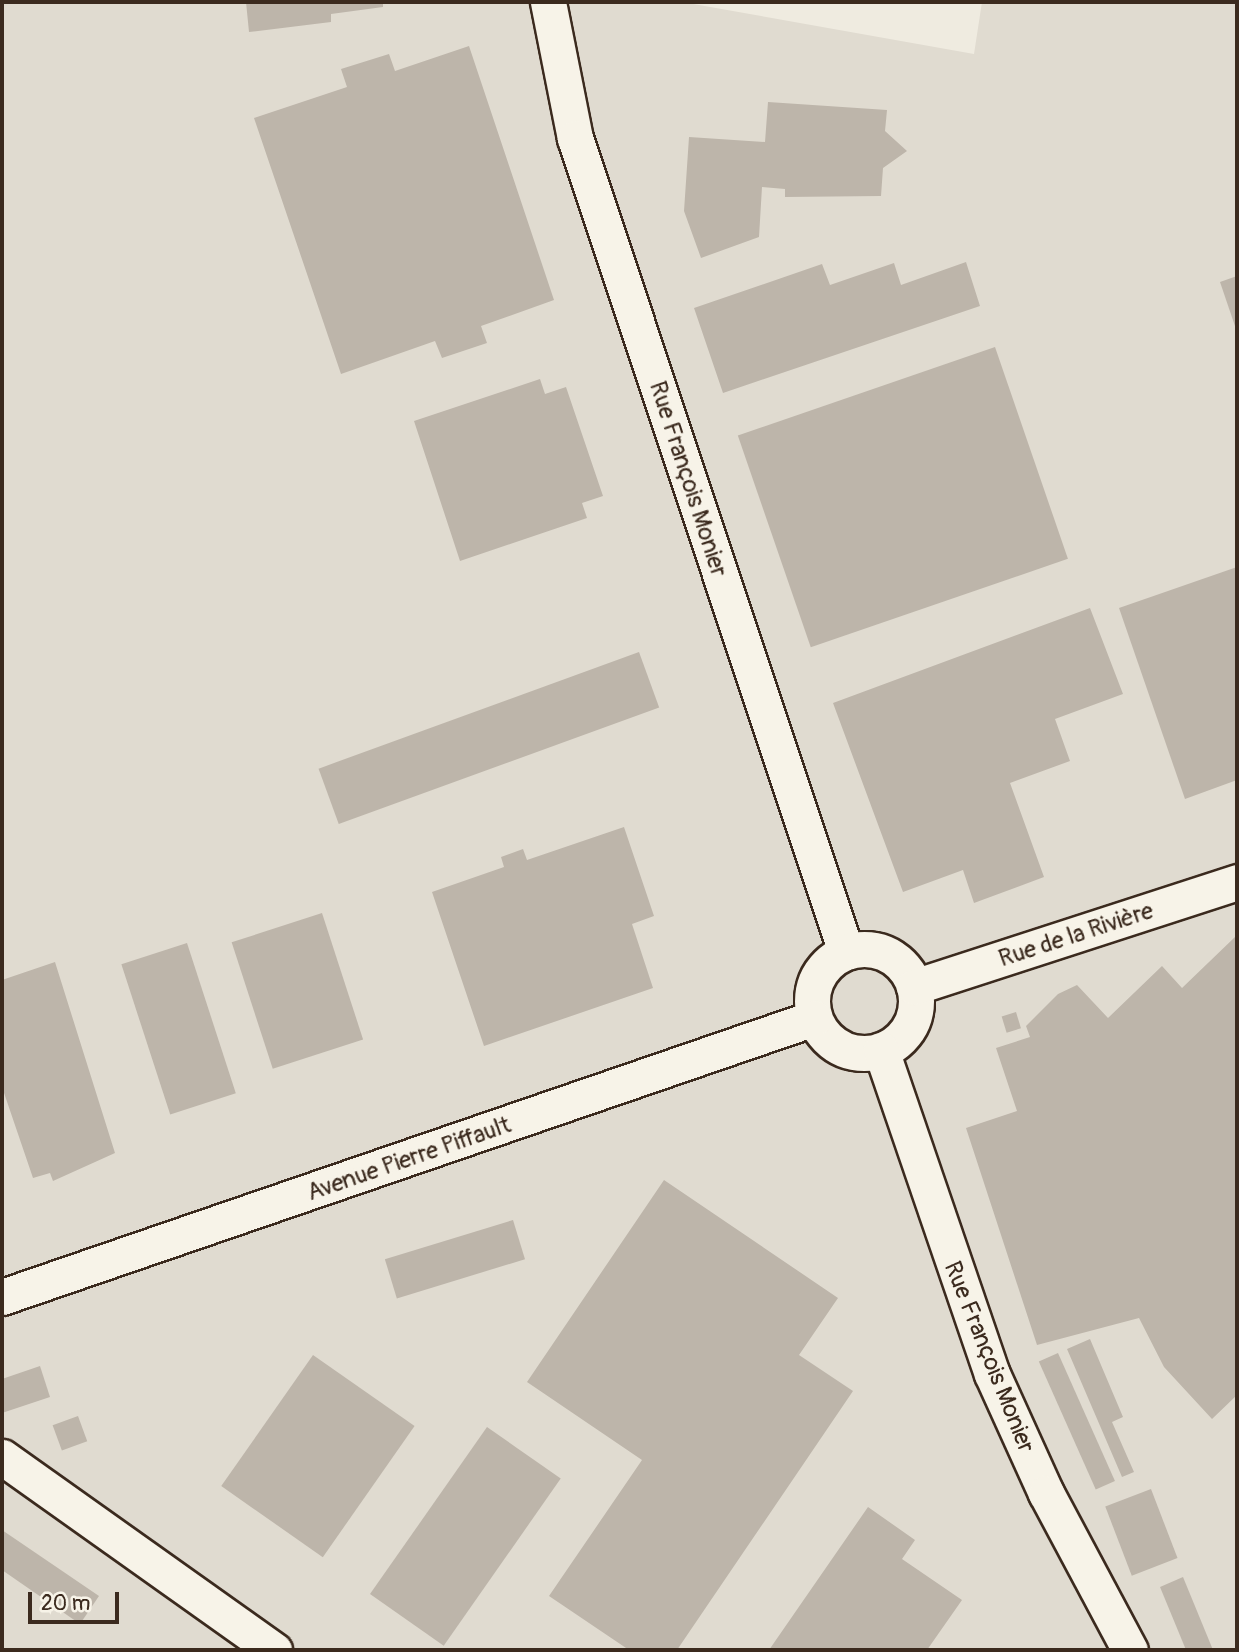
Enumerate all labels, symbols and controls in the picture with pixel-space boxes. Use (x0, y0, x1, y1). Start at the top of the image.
street label: Rue François Monier (643, 378, 733, 580)
street label: Rue de la Rivière (995, 896, 1157, 974)
street label: Avenue Pierre Piffault (303, 1111, 515, 1207)
street label: Rue François Monier (937, 1257, 1041, 1457)
scale bar (32, 1578, 122, 1622)
text: 20 m (41, 1590, 90, 1617)

